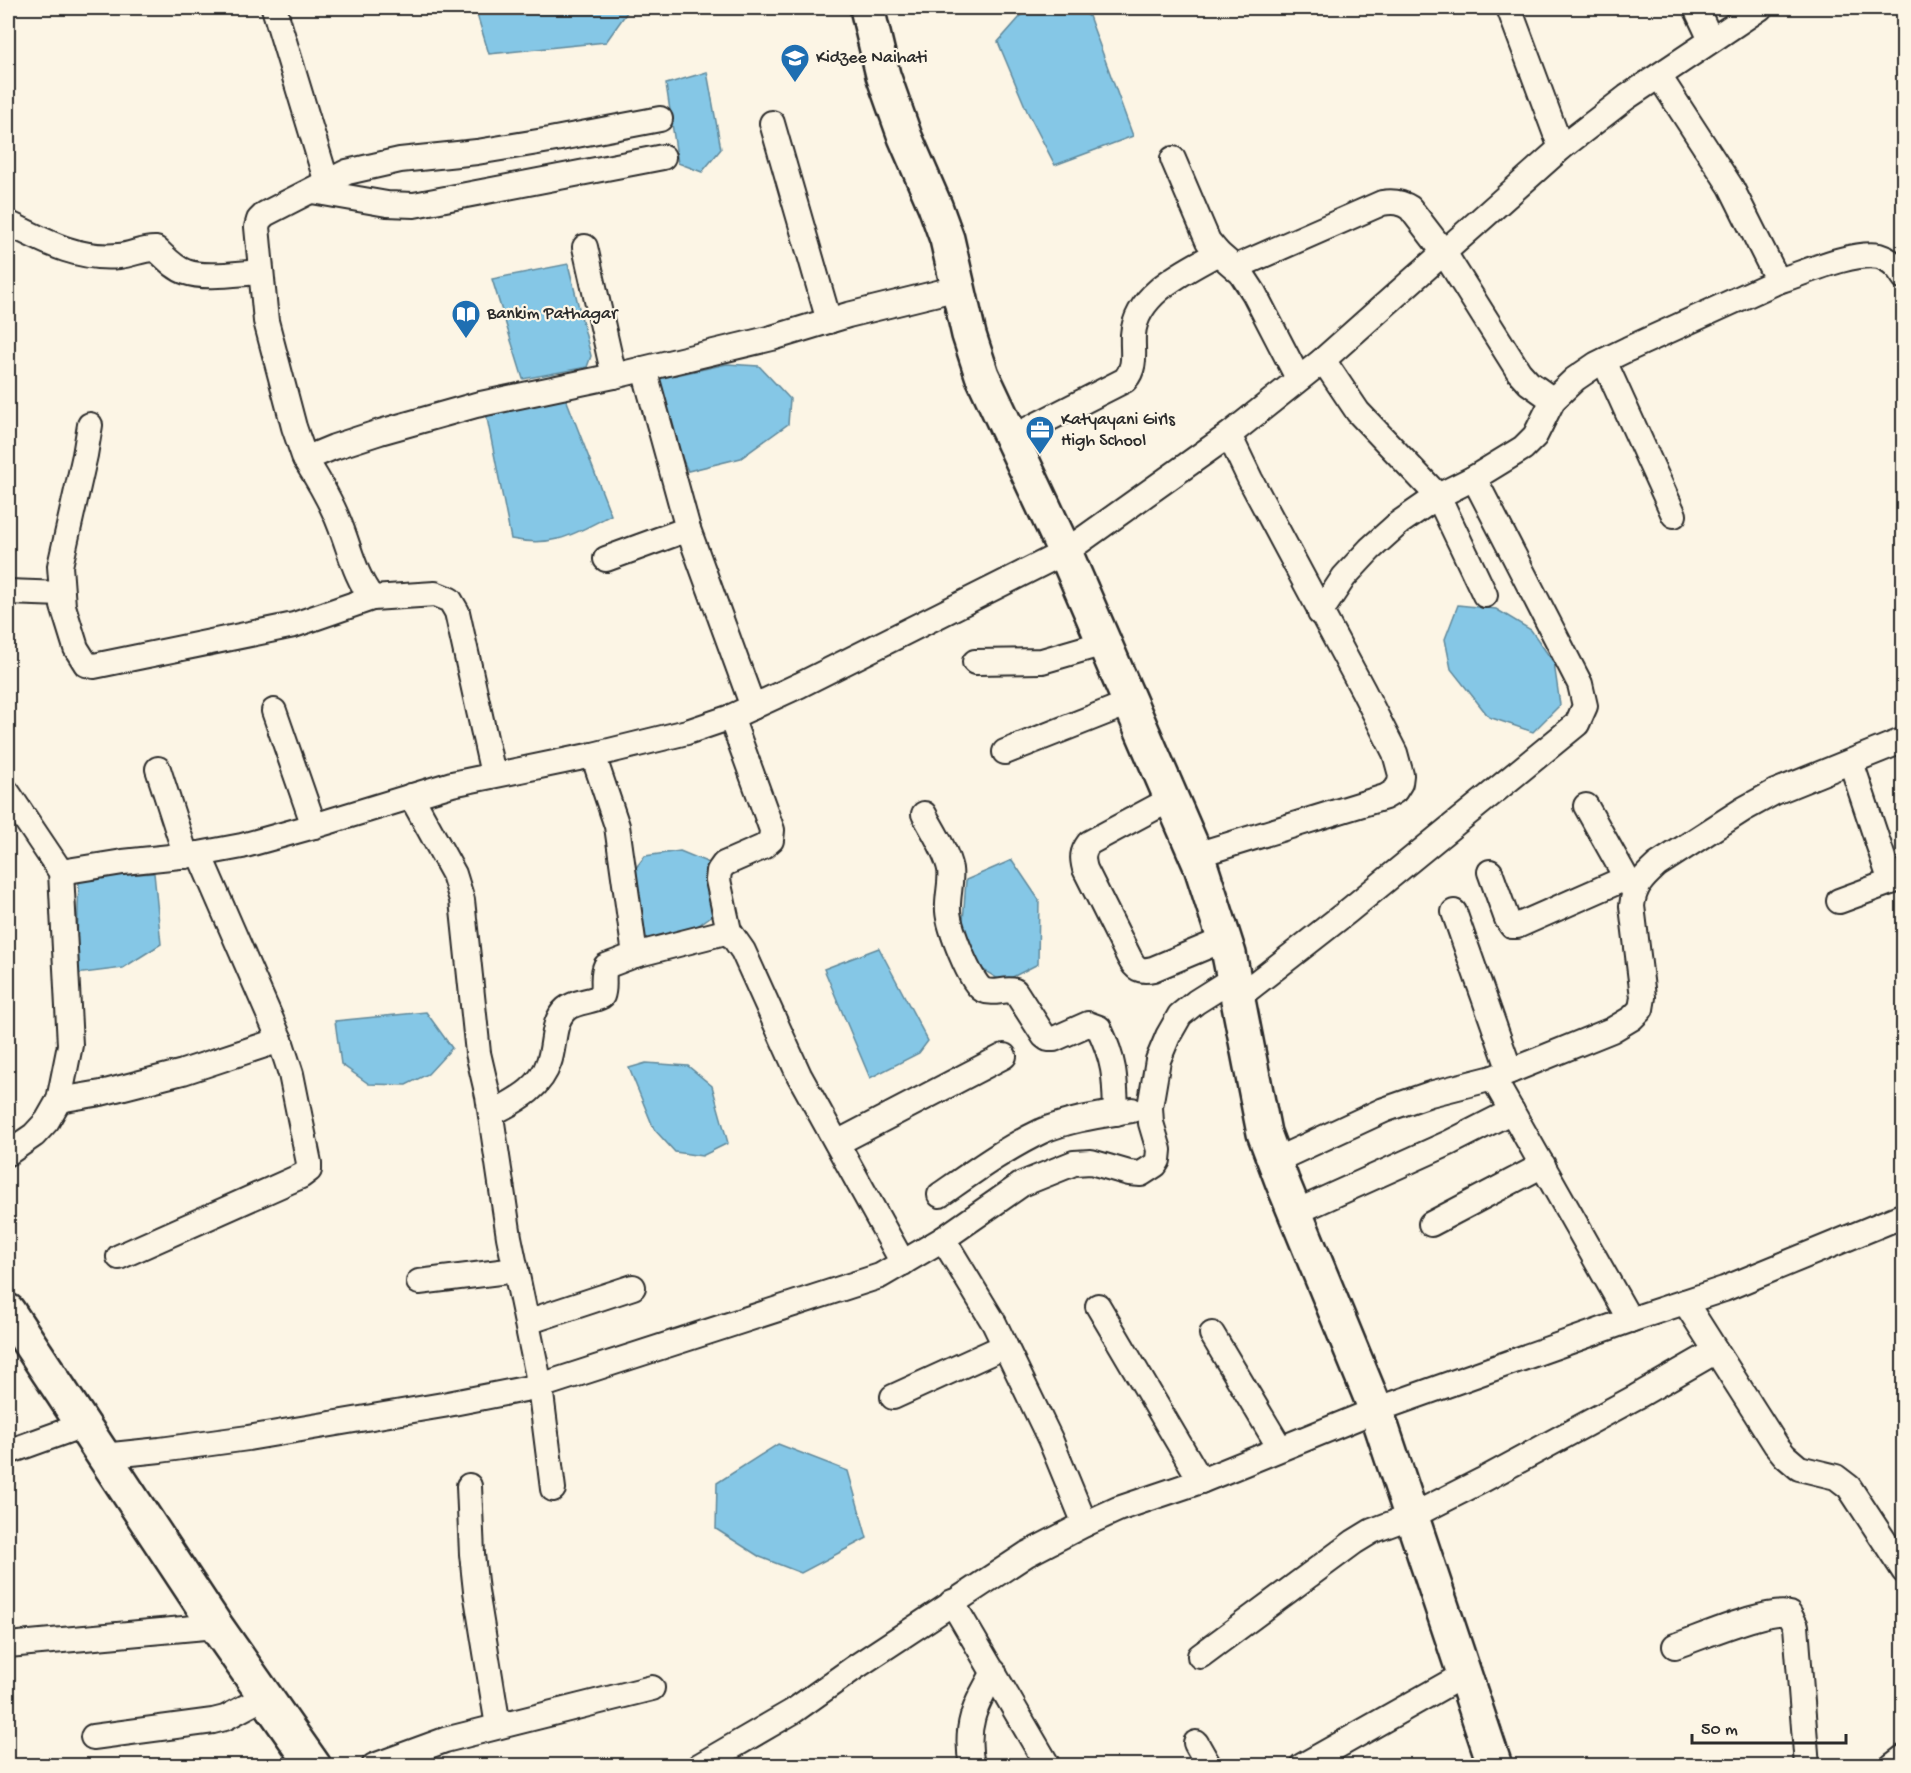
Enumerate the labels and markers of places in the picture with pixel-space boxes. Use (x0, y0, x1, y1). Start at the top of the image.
school or university icon: Kidzee Naihati (779, 42, 811, 84)
place label: Kidzee Naihati (816, 48, 928, 69)
library icon: Bankim Pathagar (450, 298, 482, 340)
place label: Bankim Pathagar (486, 304, 619, 325)
place label: Katyayani Girls High School (1061, 410, 1176, 452)
office icon: Katyayani Girls High School (1024, 414, 1056, 456)

